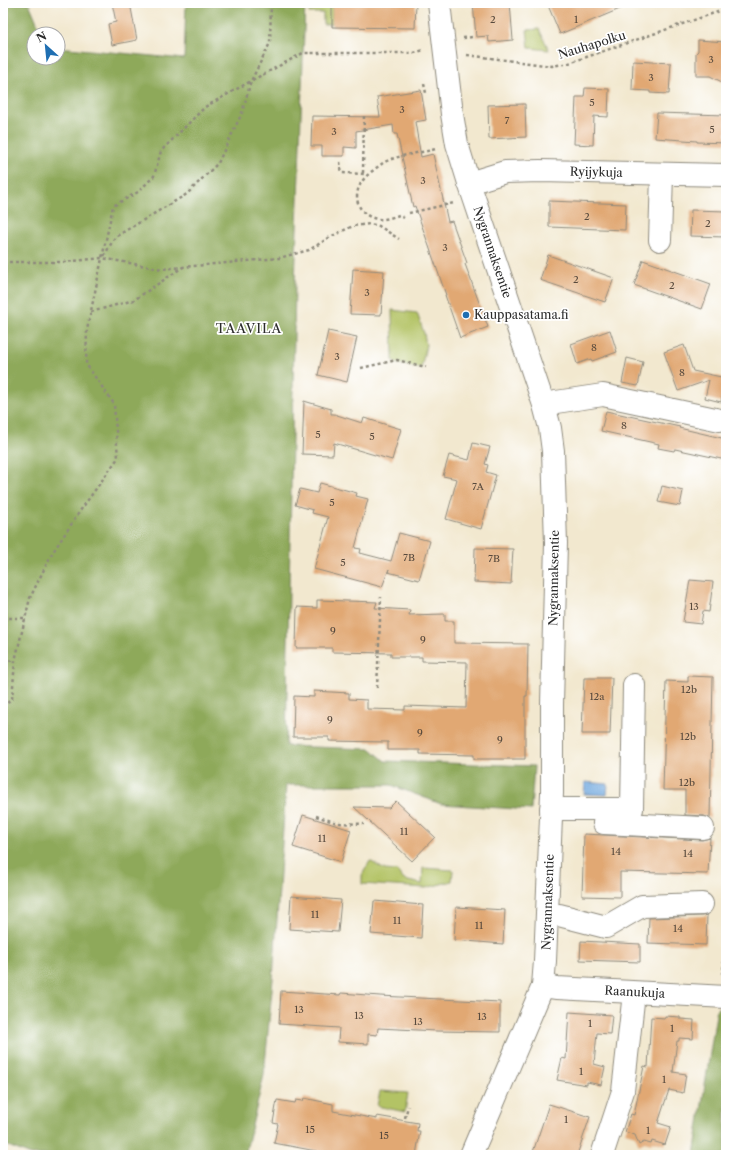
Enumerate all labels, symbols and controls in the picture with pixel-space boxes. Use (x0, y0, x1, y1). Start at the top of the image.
house number: 2 (490, 13, 496, 26)
house number: 1 (574, 13, 579, 26)
north arrow (26, 26, 66, 66)
street label: Nauhapolku (556, 27, 628, 62)
text: N (34, 28, 49, 45)
house number: 3 (708, 53, 714, 66)
house number: 3 (648, 71, 654, 84)
house number: 5 (589, 96, 595, 109)
house number: 3 (399, 103, 405, 116)
house number: 7 (505, 114, 510, 127)
house number: 5 (709, 123, 715, 136)
house number: 3 (331, 125, 337, 138)
street label: Ryijykuja (570, 164, 624, 180)
house number: 3 (420, 174, 426, 187)
street label: Nygrannaksentie (470, 204, 515, 300)
house number: 2 (584, 210, 590, 223)
house number: 2 (705, 217, 711, 230)
house number: 3 (442, 241, 448, 254)
house number: 2 (573, 273, 579, 286)
house number: 2 (669, 279, 675, 292)
house number: 3 (364, 286, 370, 299)
place label: Kauppasatama.fi (474, 307, 569, 322)
marker: Kauppasatama.fi (461, 310, 471, 320)
district label: TAAVILA (216, 320, 282, 336)
house number: 8 (591, 341, 597, 354)
house number: 3 (334, 350, 340, 363)
house number: 8 (679, 366, 685, 379)
house number: 8 (621, 419, 627, 432)
house number: 5 (315, 428, 321, 441)
house number: 5 (369, 430, 375, 443)
house number: 7A (472, 480, 485, 493)
house number: 5 (329, 496, 335, 509)
street label: Nygrannaksentie (545, 530, 562, 626)
house number: 7B (403, 551, 415, 564)
house number: 7B (488, 552, 500, 565)
house number: 5 (340, 556, 346, 569)
house number: 13 (689, 600, 699, 613)
house number: 9 (330, 624, 336, 637)
house number: 9 (420, 633, 426, 646)
house number: 12b (681, 683, 697, 696)
house number: 12a (589, 690, 605, 703)
house number: 9 (327, 713, 333, 726)
house number: 9 (417, 726, 423, 739)
house number: 12b (680, 730, 696, 743)
house number: 9 (497, 733, 503, 746)
house number: 12b (679, 776, 695, 789)
house number: 11 (400, 825, 409, 838)
house number: 11 (318, 832, 327, 845)
house number: 14 (611, 845, 621, 858)
house number: 14 (683, 847, 693, 860)
street label: Nygrannaksentie (538, 853, 557, 950)
house number: 11 (311, 908, 320, 921)
house number: 11 (393, 914, 402, 927)
house number: 11 (475, 919, 484, 932)
house number: 14 (673, 922, 683, 935)
street label: Raanukuja (604, 983, 666, 1001)
house number: 13 (294, 1003, 304, 1016)
house number: 13 (354, 1009, 364, 1022)
house number: 13 (477, 1010, 487, 1023)
house number: 13 (413, 1015, 423, 1028)
house number: 1 (588, 1017, 593, 1030)
house number: 1 (670, 1022, 675, 1035)
house number: 1 (579, 1065, 584, 1078)
house number: 1 (662, 1073, 667, 1086)
house number: 1 (564, 1113, 569, 1126)
house number: 15 (305, 1123, 315, 1136)
house number: 1 (646, 1124, 651, 1137)
house number: 15 (379, 1129, 389, 1142)

